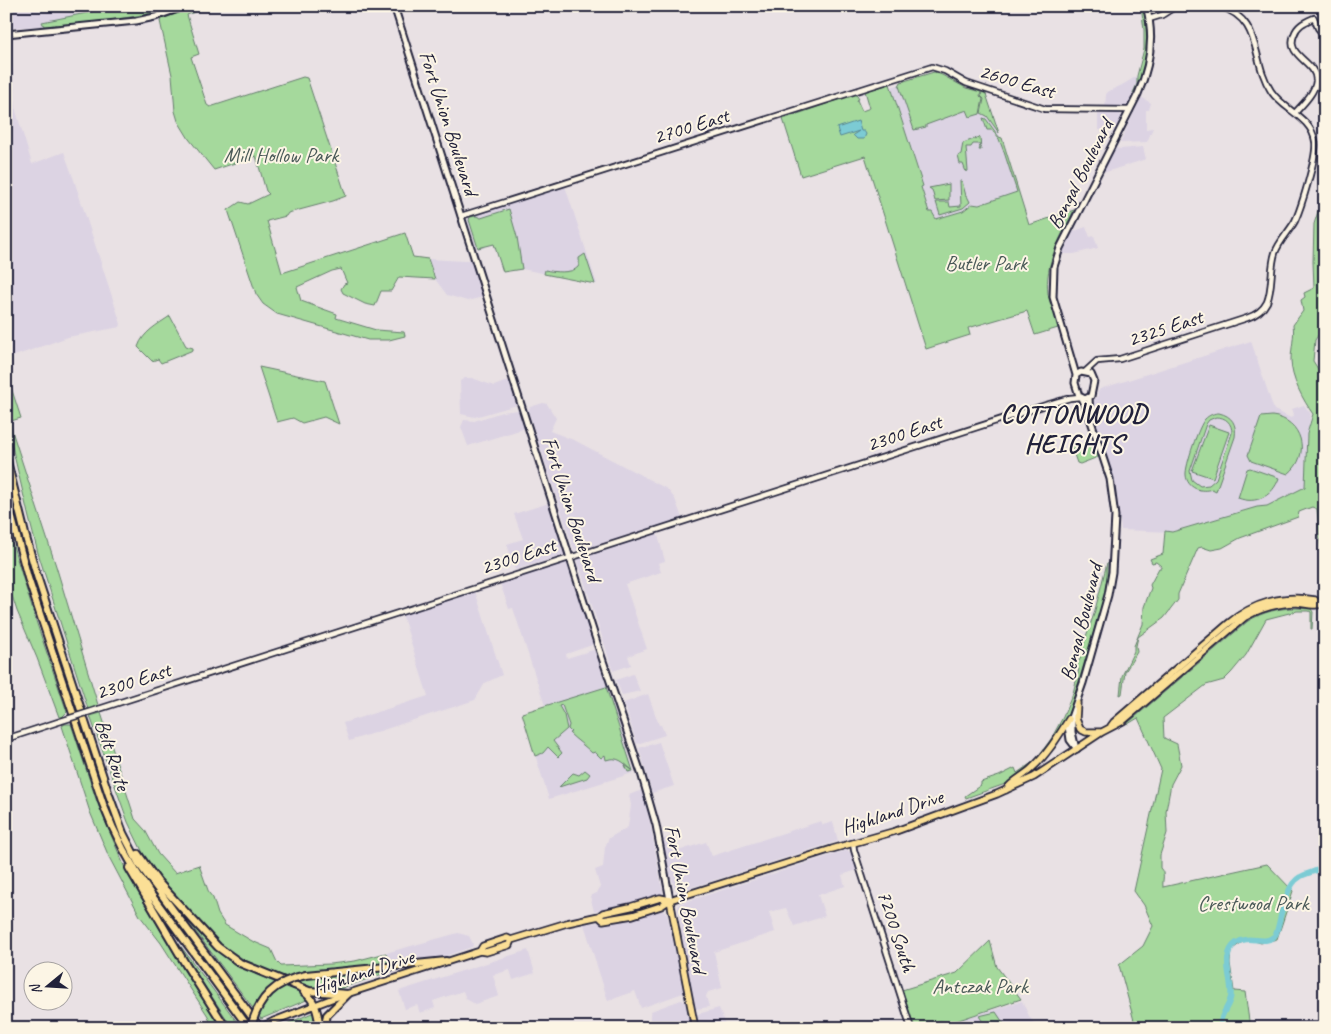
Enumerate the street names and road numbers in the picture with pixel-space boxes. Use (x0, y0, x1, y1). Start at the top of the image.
street label: Fort Union Boulevard (413, 48, 486, 202)
street label: 2600 East (976, 58, 1060, 105)
street label: 2700 East (650, 102, 734, 150)
street label: Bengal Boulevard (1041, 111, 1120, 233)
street label: 2325 East (1124, 303, 1208, 352)
street label: 2300 East (863, 408, 947, 457)
street label: Fort Union Boulevard (536, 434, 609, 588)
street label: 2300 East (477, 531, 561, 580)
street label: Bengal Boulevard (1054, 557, 1109, 683)
street label: 2300 East (92, 656, 176, 705)
street label: Belt Route (89, 716, 137, 796)
street label: Highland Drive (838, 783, 948, 841)
street label: Fort Union Boulevard (659, 823, 714, 979)
street label: 7200 South (872, 887, 923, 977)
street label: Highland Drive (309, 943, 419, 1001)

